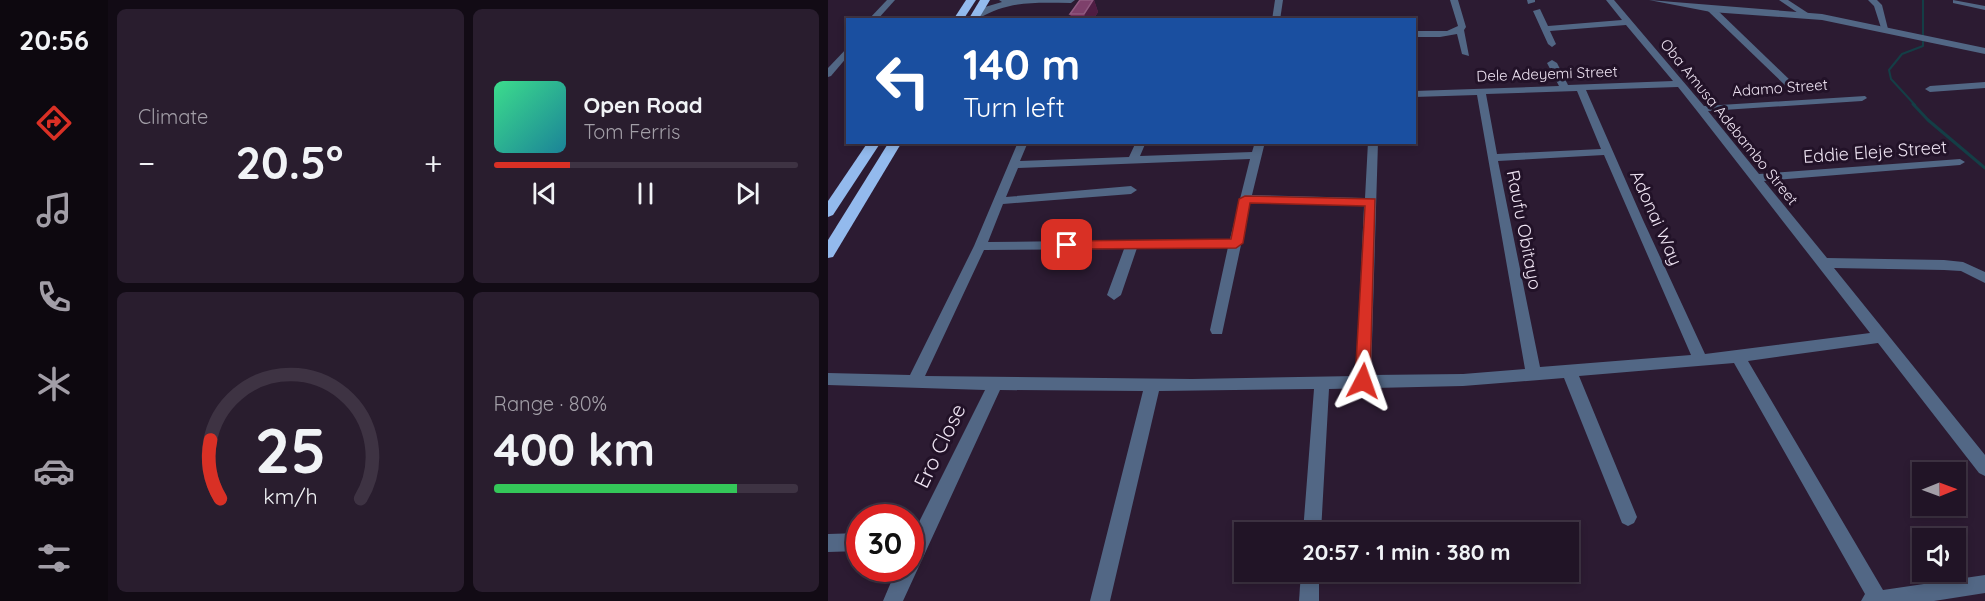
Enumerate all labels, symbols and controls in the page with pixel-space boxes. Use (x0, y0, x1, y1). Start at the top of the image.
text: 20:56 (19, 23, 89, 57)
street label: Oba Amusa Adebambo Street (1656, 35, 1802, 209)
text: 140 m (963, 38, 1080, 91)
icon: left (864, 42, 942, 120)
street label: Dele Adeyemi Street (1476, 62, 1618, 85)
street label: Adamo Street (1732, 75, 1828, 100)
text: Turn left (963, 90, 1065, 124)
text: Open Road (584, 91, 703, 119)
icon: directions (33, 102, 75, 144)
text: Climate (138, 104, 208, 129)
text: Tom Ferris (584, 119, 680, 144)
text: 20.5° (236, 134, 344, 190)
street label: Eddie Eleje Street (1802, 135, 1948, 168)
text: − (138, 142, 155, 183)
text: + (424, 142, 442, 183)
street label: Adonai Way (1625, 167, 1688, 269)
street label: Raufu Obitayo (1502, 168, 1547, 292)
icon: previous (528, 177, 561, 210)
icon: pause (629, 177, 662, 210)
icon: next (731, 177, 764, 210)
icon: music (33, 189, 75, 231)
pin (1041, 219, 1092, 270)
icon: arrive (1050, 228, 1083, 261)
icon: phone (33, 276, 75, 318)
position arrow (1331, 349, 1395, 413)
icon: climate (33, 363, 75, 405)
text: Range · 80% (494, 391, 607, 416)
street label: Ero Close (908, 399, 971, 492)
text: 25 (255, 411, 326, 489)
text: 400 km (494, 421, 655, 477)
icon: car (33, 450, 75, 492)
north arrow (1912, 462, 1966, 516)
map controls (1912, 462, 1966, 582)
text: km/h (263, 483, 317, 509)
speed limit sign: 30 (846, 504, 924, 582)
button: sound (1912, 528, 1966, 582)
icon: filters (33, 537, 75, 579)
text: 20:57 · 1 min · 380 m (1302, 538, 1511, 566)

